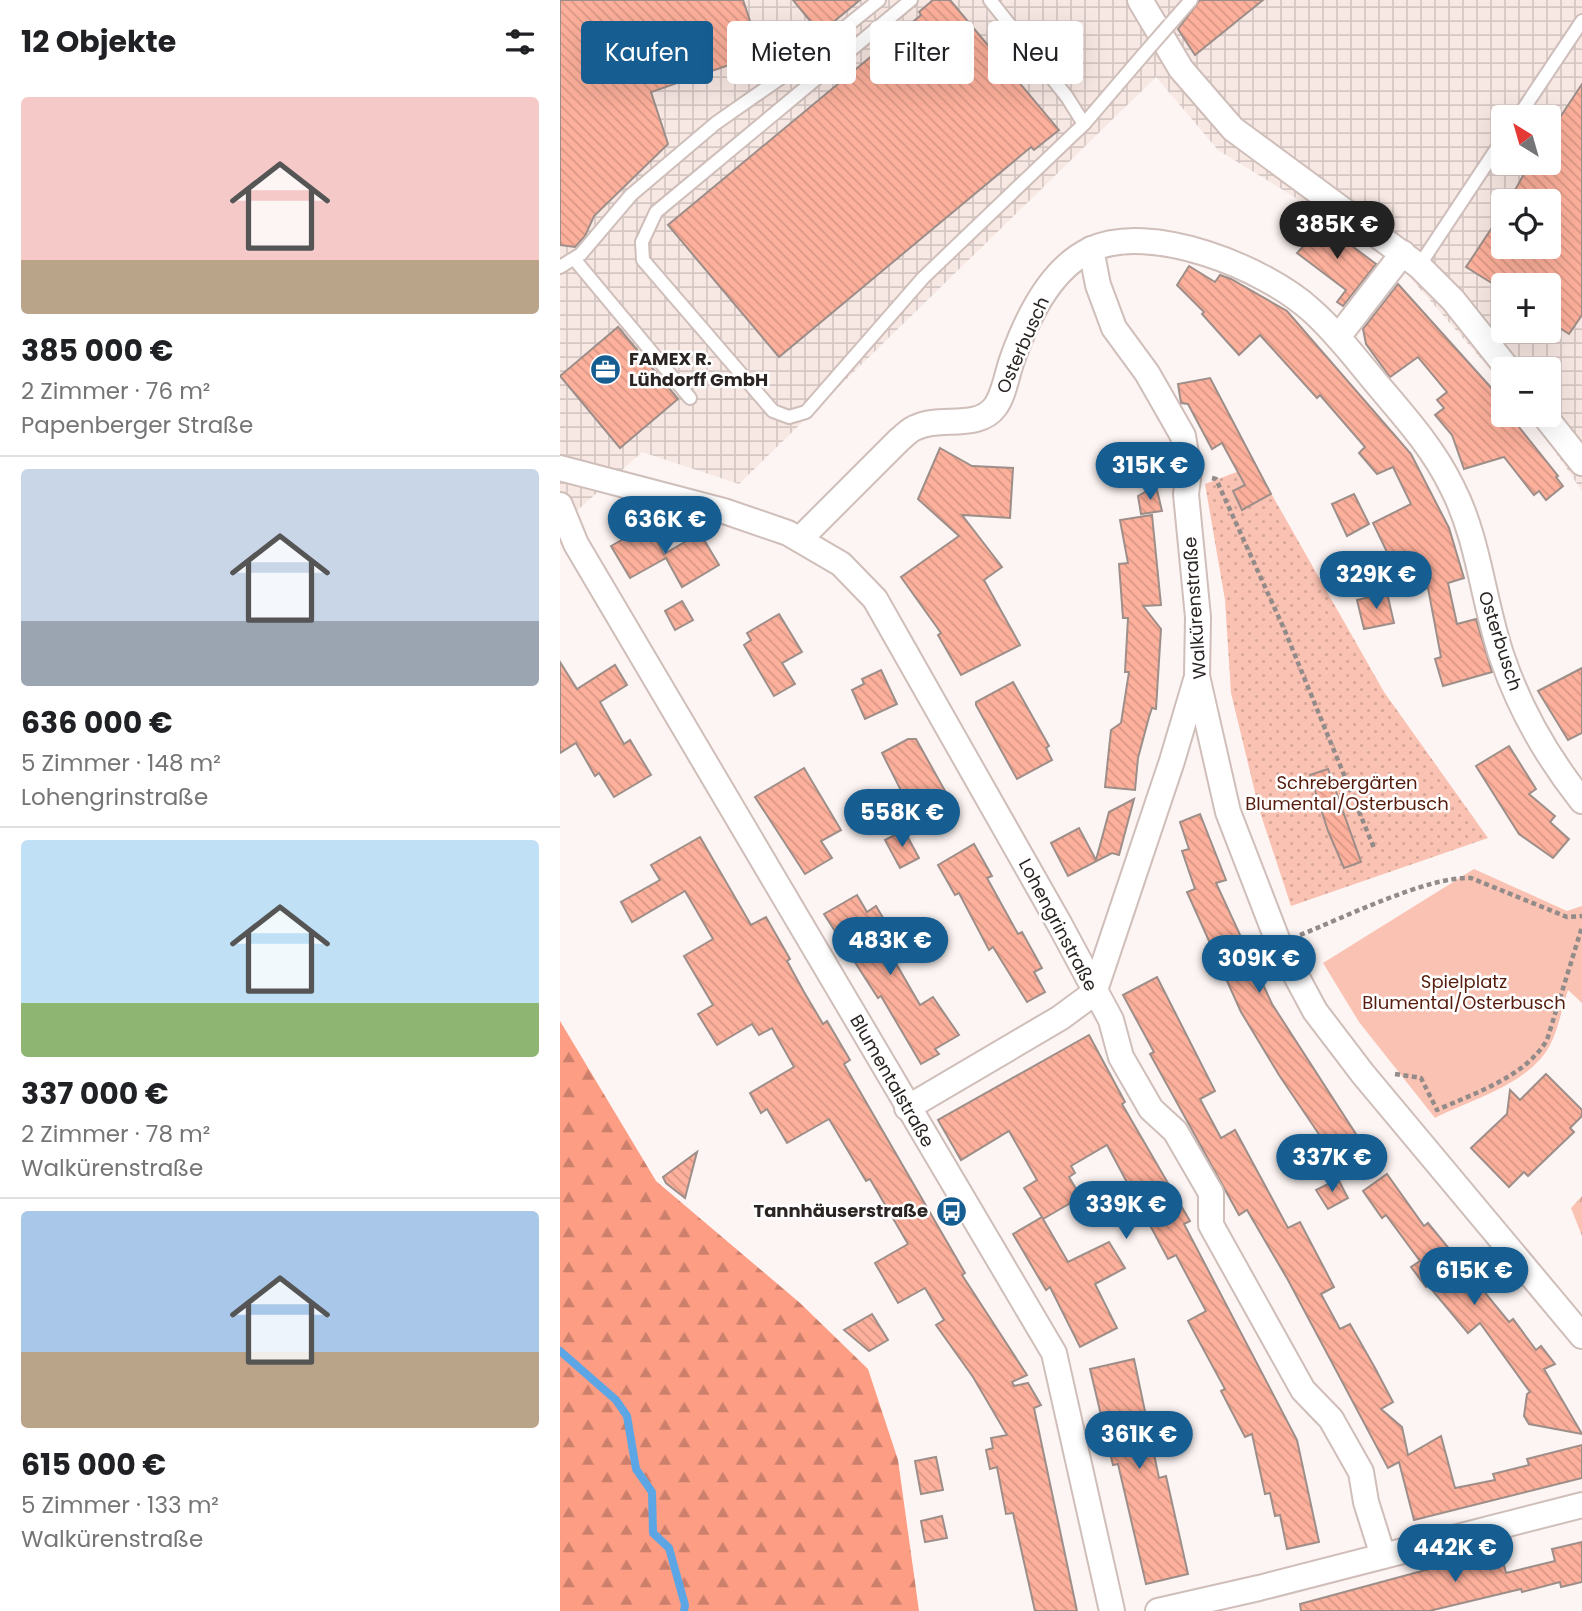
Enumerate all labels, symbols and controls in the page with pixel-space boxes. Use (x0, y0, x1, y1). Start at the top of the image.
text: 12 Objekte (21, 20, 176, 63)
chip: Kaufen (581, 21, 713, 84)
chip: Mieten (727, 21, 856, 84)
chip: Filter (870, 21, 974, 84)
chip: Neu (988, 21, 1083, 84)
icon: filters (501, 23, 539, 61)
north arrow (1491, 105, 1561, 175)
map controls (1491, 105, 1561, 427)
icon: home (217, 143, 343, 269)
button: locate (1491, 189, 1561, 259)
pin: 385K € (1280, 202, 1394, 261)
text: 385K € (1296, 208, 1378, 240)
button: + (1491, 273, 1561, 343)
street label: Osterbusch (990, 292, 1055, 397)
text: 385 000 € (21, 329, 173, 372)
place label: FAMEX R. Lühdorff GmbH (629, 346, 768, 392)
office icon: FAMEX R. Lühdorff GmbH (589, 352, 623, 386)
button: − (1491, 357, 1561, 427)
text: 2 Zimmer · 76 m² (21, 375, 210, 407)
text: Papenberger Straße (21, 409, 253, 441)
pin: 315K € (1093, 442, 1207, 502)
text: 315K € (1112, 449, 1188, 481)
pin: 636K € (608, 496, 722, 556)
text: 636K € (624, 503, 706, 535)
icon: home (217, 515, 343, 641)
street label: Walkürenstraße (1177, 536, 1212, 680)
pin: 329K € (1319, 552, 1433, 611)
text: 329K € (1336, 558, 1416, 590)
street label: Osterbusch (1473, 588, 1528, 694)
text: 636 000 € (21, 701, 173, 744)
text: 5 Zimmer · 148 m² (21, 747, 221, 779)
park label: Schrebergärten Blumental/Osterbusch (1245, 770, 1449, 816)
text: Lohengrinstraße (21, 781, 208, 813)
pin: 558K € (845, 790, 959, 849)
text: 558K € (860, 796, 944, 828)
street label: Lohengrinstraße (1013, 854, 1104, 995)
icon: home (217, 886, 343, 1012)
pin: 483K € (833, 918, 947, 977)
text: 483K € (848, 924, 932, 956)
pin: 309K € (1202, 936, 1316, 995)
text: 309K € (1218, 942, 1300, 974)
park label: Spielplatz Blumental/Osterbusch (1362, 969, 1566, 1015)
street label: Blumentalstraße (844, 1010, 941, 1152)
text: 337 000 € (21, 1072, 169, 1115)
text: 2 Zimmer · 78 m² (21, 1118, 210, 1150)
pin: 337K € (1275, 1134, 1389, 1194)
text: 337K € (1292, 1141, 1372, 1173)
text: Walkürenstraße (21, 1152, 203, 1184)
pin: 339K € (1069, 1182, 1183, 1241)
text: 339K € (1085, 1188, 1167, 1220)
bus stop icon: Tannhäuserstraße (934, 1194, 968, 1228)
place label: Tannhäuserstraße (754, 1198, 928, 1223)
pin: 615K € (1417, 1248, 1531, 1307)
text: 615K € (1435, 1254, 1513, 1286)
icon: home (217, 1257, 343, 1383)
pin: 361K € (1082, 1412, 1196, 1471)
text: 361K € (1101, 1418, 1177, 1450)
text: 615 000 € (21, 1443, 166, 1486)
text: 5 Zimmer · 133 m² (21, 1489, 219, 1521)
text: Walkürenstraße (21, 1523, 203, 1555)
pin: 442K € (1398, 1524, 1512, 1584)
text: 442K € (1413, 1531, 1497, 1563)

